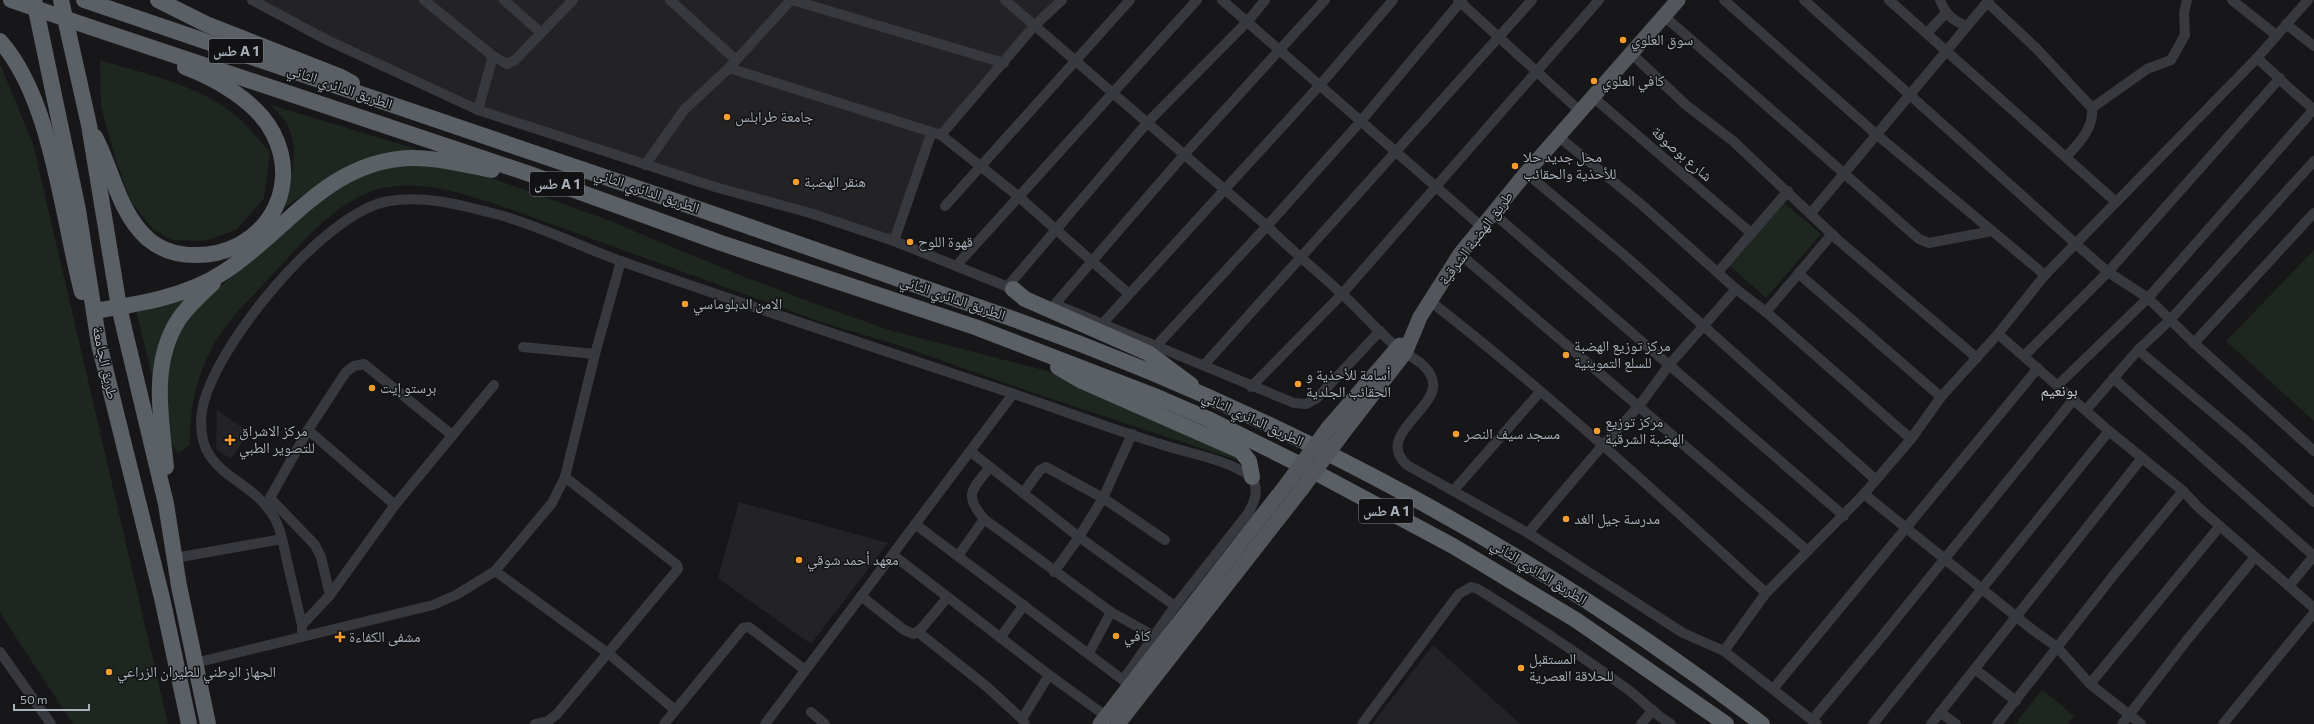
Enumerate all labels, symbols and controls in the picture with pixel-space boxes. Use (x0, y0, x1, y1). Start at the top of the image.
place label: سوق العلوي (1631, 30, 1694, 52)
marker: سوق العلوي (1618, 35, 1628, 45)
road number: طس A 1 (209, 39, 263, 63)
street label: الطريق الدائري الثاني (284, 60, 395, 116)
place label: كافي العلوي (1602, 71, 1664, 93)
marker: كافي العلوي (1589, 76, 1599, 86)
place label: جامعة طرابلس (735, 107, 814, 127)
marker: جامعة طرابلس (722, 112, 732, 122)
street label: شارع بوصوفة (1647, 122, 1717, 186)
place label: محل جديد حلا للأحذية والحقائب (1523, 147, 1617, 183)
marker: محل جديد حلا للأحذية والحقائب (1510, 161, 1520, 171)
street label: الطريق الدائري الثاني (591, 164, 702, 220)
road number: طس A 1 (530, 172, 584, 196)
place label: هنقر الهضبة (804, 172, 866, 191)
marker: هنقر الهضبة (791, 177, 801, 187)
street label: طريق الهضبة الشرقية (1434, 187, 1518, 289)
place label: قهوة اللوح (918, 232, 973, 252)
marker: قهوة اللوح (905, 237, 915, 247)
street label: الطريق الدائري الثاني (897, 271, 1008, 327)
place label: الامن الدبلوماسي (693, 294, 782, 316)
marker: الامن الدبلوماسي (680, 299, 690, 309)
street label: طريق الجامعة (88, 325, 122, 401)
place label: مركز توزيع الهضبة للسلع التموينية (1574, 336, 1671, 373)
marker: مركز توزيع الهضبة للسلع التموينية (1561, 350, 1571, 360)
place label: أسامة للأحذية و الحقائب الجلدية (1306, 365, 1391, 400)
place label: برستو إيت (380, 378, 436, 398)
marker: أسامة للأحذية و الحقائب الجلدية (1293, 379, 1303, 389)
district label: بونعيم (2040, 380, 2078, 401)
marker: برستو إيت (367, 383, 377, 393)
street label: الطريق الدائري الثاني (1198, 387, 1307, 453)
place label: مركز توزيع الهضبة الشرقية (1605, 412, 1684, 448)
place label: مركز الاشراق للتصوير الطبي (239, 421, 315, 460)
place label: مسجد سيف النصر (1463, 424, 1560, 443)
marker: مركز توزيع الهضبة الشرقية (1592, 426, 1602, 436)
marker: مسجد سيف النصر (1451, 429, 1461, 439)
marker: مركز الاشراق للتصوير الطبي (224, 434, 236, 446)
road number: طس A 1 (1359, 499, 1413, 523)
place label: مدرسة جيل الغد (1574, 509, 1660, 529)
marker: مدرسة جيل الغد (1561, 514, 1571, 524)
street label: الطريق الدائري الثاني (1486, 534, 1591, 611)
place label: معهد أحمد شوقي (807, 550, 899, 572)
marker: معهد أحمد شوقي (794, 555, 804, 565)
place label: كافي (1124, 626, 1151, 648)
place label: مشفى الكفاءة (349, 627, 421, 647)
marker: مشفى الكفاءة (334, 631, 346, 643)
marker: كافي (1111, 631, 1121, 641)
place label: المستقبل للحلاقة العصرية (1529, 649, 1614, 685)
place label: الجهاز الوطني للطيران الزراعي (117, 662, 276, 684)
marker: المستقبل للحلاقة العصرية (1516, 663, 1526, 673)
marker: الجهاز الوطني للطيران الزراعي (104, 667, 114, 677)
scale bar (14, 686, 89, 712)
text: 50 m (20, 692, 48, 706)

